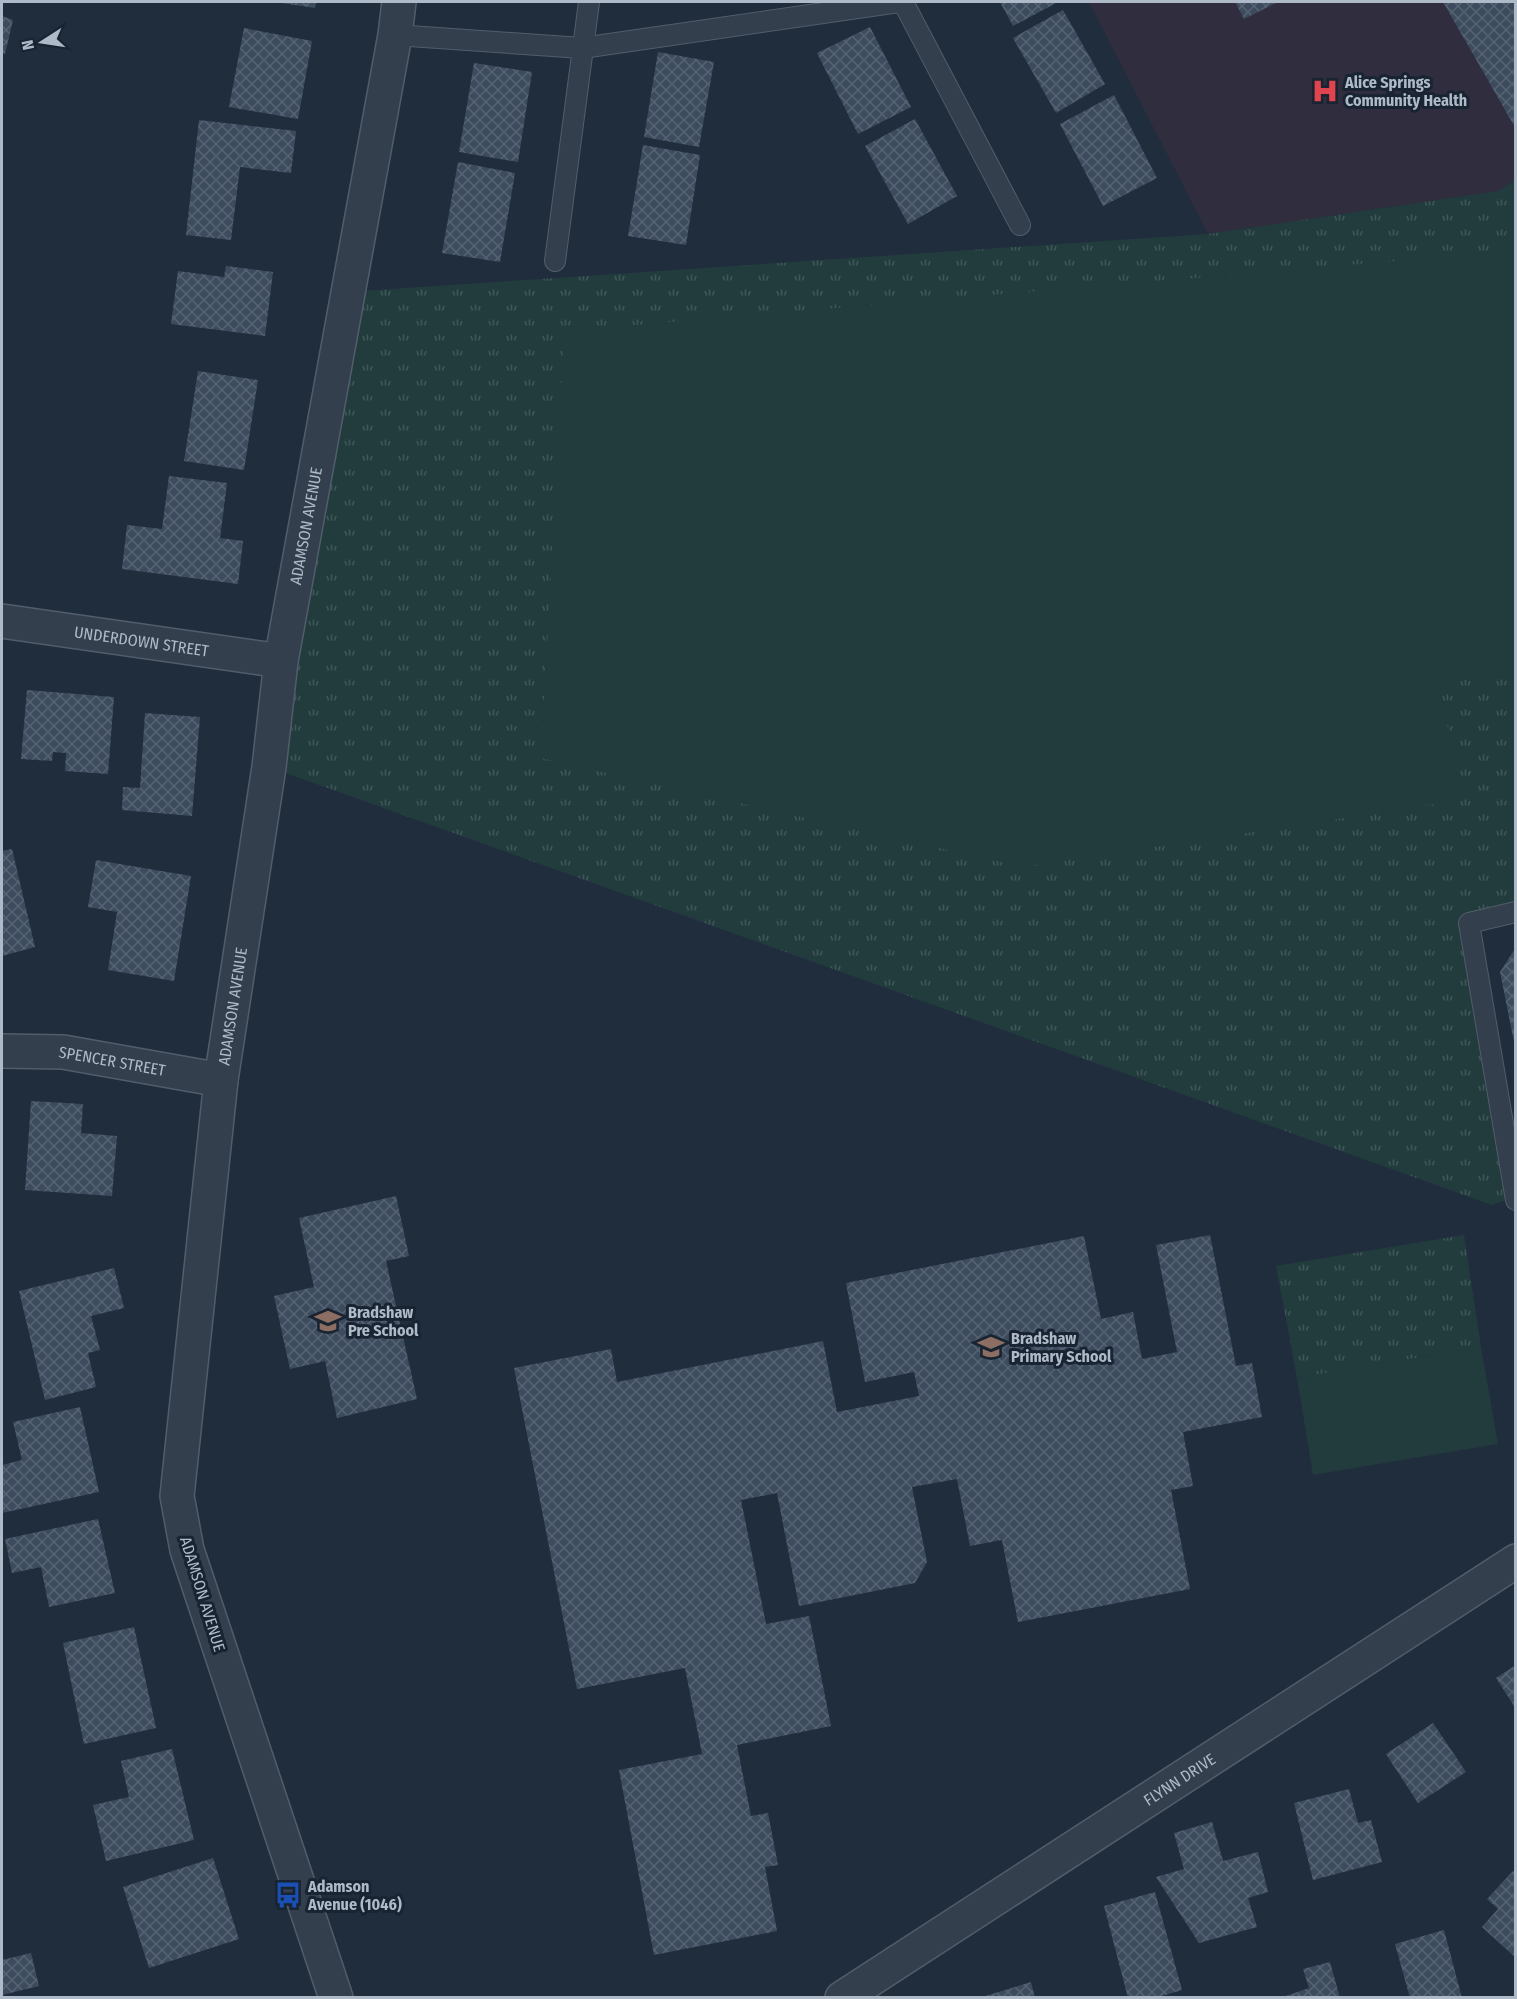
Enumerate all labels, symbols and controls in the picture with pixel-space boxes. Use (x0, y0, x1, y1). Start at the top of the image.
north arrow (12, 12, 72, 72)
text: N (18, 38, 38, 52)
place label: Alice Springs Community Health (1344, 73, 1467, 110)
hospital icon: Alice Springs Community Health (1310, 76, 1340, 106)
street label: ADAMSON AVENUE (286, 466, 326, 586)
street label: UNDERDOWN STREET (73, 622, 211, 661)
street label: ADAMSON AVENUE (214, 946, 251, 1067)
street label: SPENCER STREET (57, 1042, 167, 1080)
place label: Bradshaw Pre School (348, 1303, 419, 1340)
school or university icon: Bradshaw Pre School (313, 1306, 343, 1336)
place label: Bradshaw Primary School (1011, 1329, 1112, 1366)
school or university icon: Bradshaw Primary School (976, 1332, 1006, 1362)
street label: ADAMSON AVENUE (176, 1534, 229, 1654)
street label: FLYNN DRIVE (1140, 1750, 1219, 1810)
place label: Adamson Avenue (1046) (307, 1877, 402, 1914)
bus stop icon: Adamson Avenue (1046) (273, 1880, 303, 1910)

